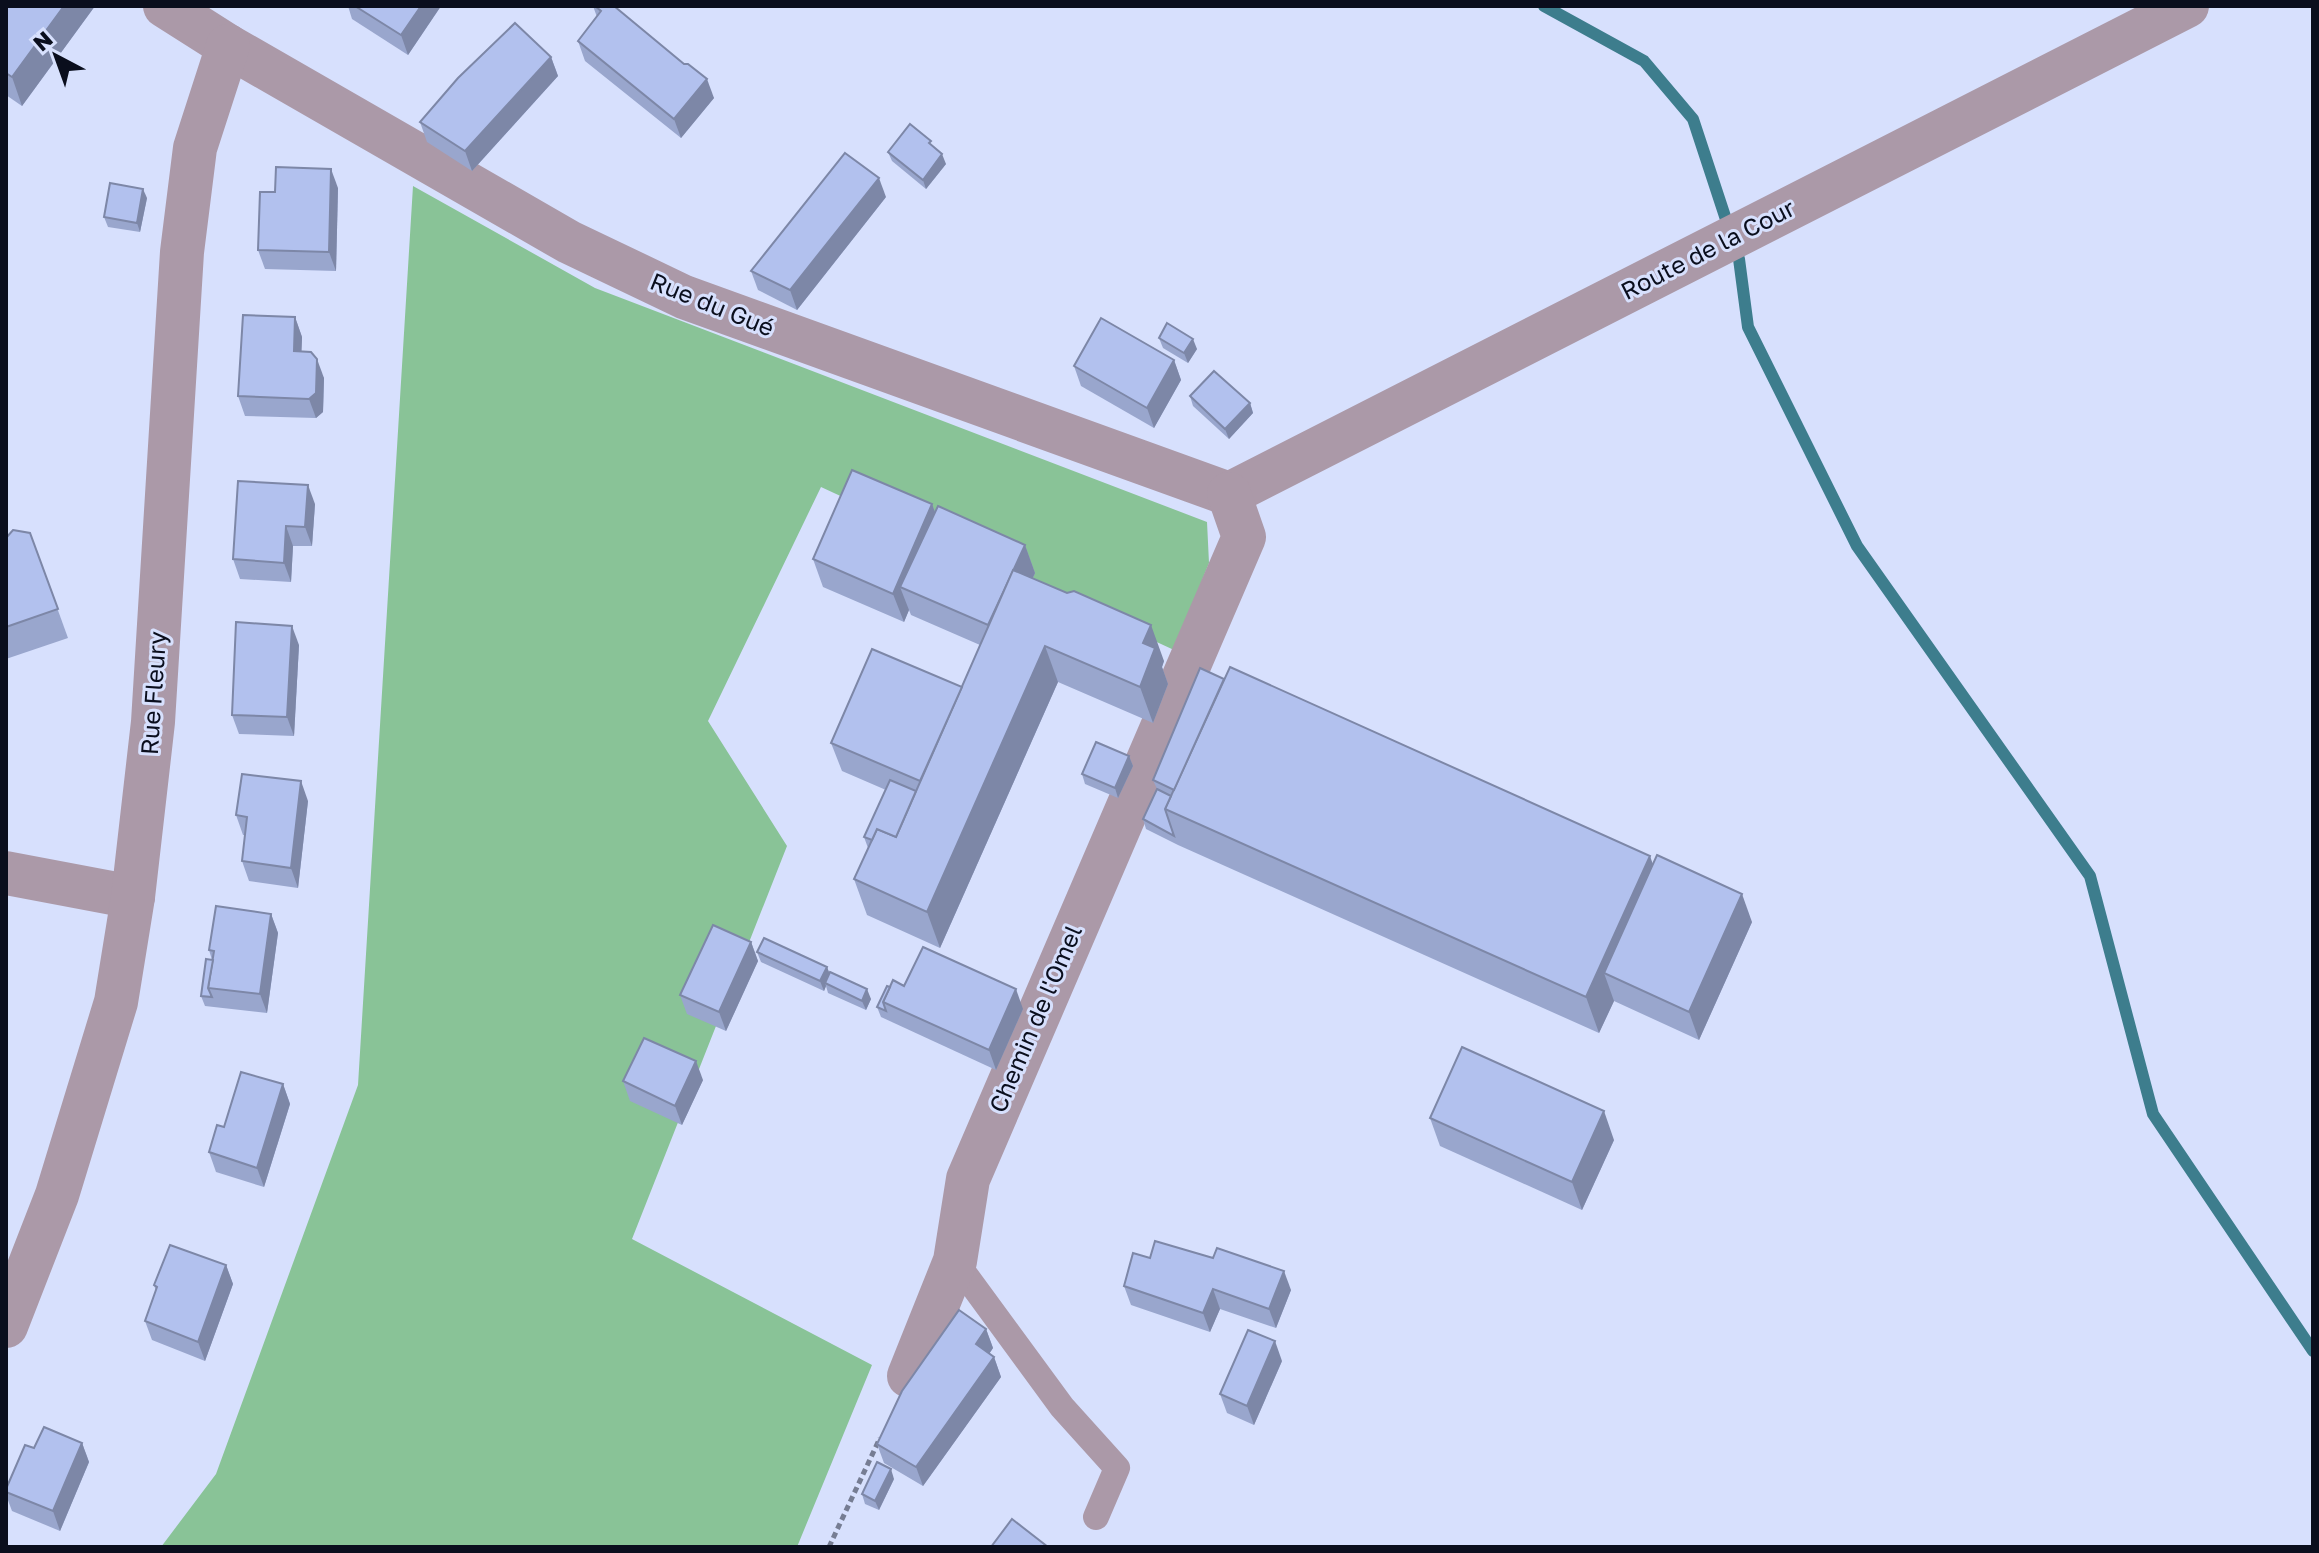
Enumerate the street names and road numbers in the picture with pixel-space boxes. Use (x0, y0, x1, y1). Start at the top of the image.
street label: Route de la Cour (1616, 192, 1799, 305)
street label: Rue du Gué (646, 266, 779, 342)
street label: Rue Fleury (134, 630, 171, 756)
street label: Chemin de l'Omel (982, 920, 1087, 1116)

